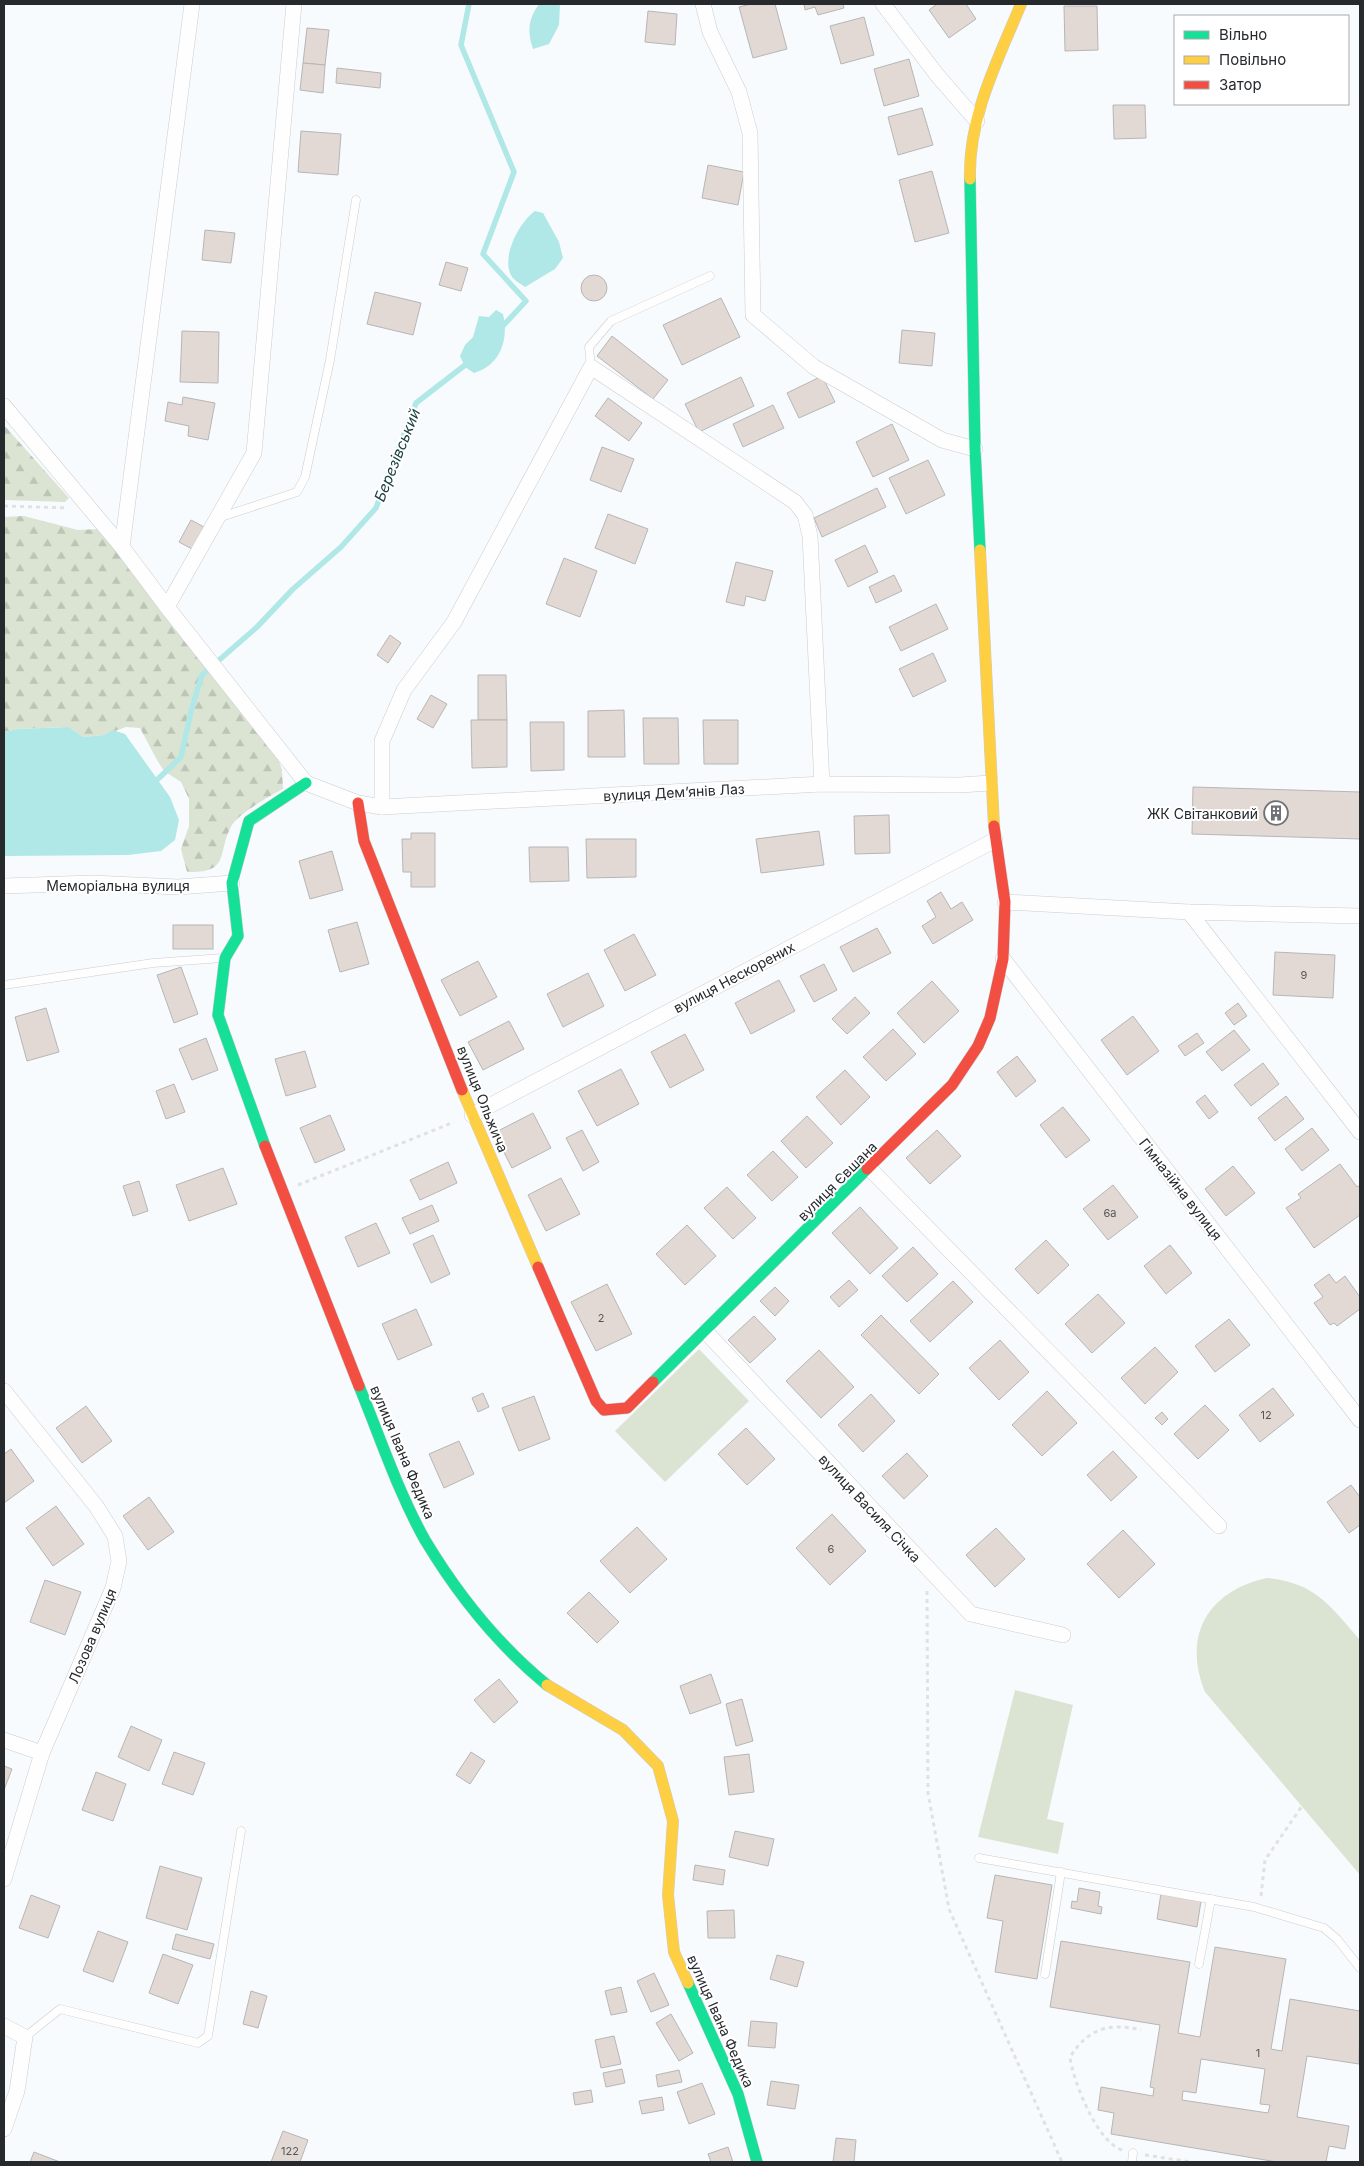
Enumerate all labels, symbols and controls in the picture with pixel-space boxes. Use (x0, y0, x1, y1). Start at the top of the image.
legend (1174, 15, 1349, 105)
text: Вільно (1219, 25, 1267, 44)
text: Повільно (1219, 50, 1286, 69)
text: Затор (1219, 75, 1262, 94)
water label: Березівський (370, 406, 424, 504)
street label: вулиця Демʼянів Лаз (603, 780, 745, 804)
building icon: ЖК Світанковий (1263, 800, 1289, 826)
place label: ЖК Світанковий (1147, 805, 1258, 822)
street label: Меморіальна вулиця (46, 877, 190, 894)
street label: вулиця Нескорених (671, 938, 798, 1016)
house number: 9 (1301, 968, 1308, 982)
street label: вулиця Ольжича (454, 1043, 512, 1155)
street label: Гімназійна вулиця (1136, 1135, 1226, 1243)
street label: вулиця Євшана (794, 1138, 880, 1224)
house number: 6а (1104, 1206, 1117, 1220)
house number: 2 (598, 1311, 604, 1325)
street label: вулиця Івана Федика (367, 1383, 439, 1521)
house number: 12 (1260, 1408, 1272, 1422)
street label: вулиця Василя Січка (815, 1450, 925, 1566)
house number: 6 (828, 1542, 835, 1556)
street label: Лозова вулиця (64, 1586, 120, 1686)
street label: вулиця Івана Федика (684, 1952, 758, 2090)
house number: 1 (1256, 2046, 1260, 2060)
house number: 122 (281, 2144, 299, 2158)

